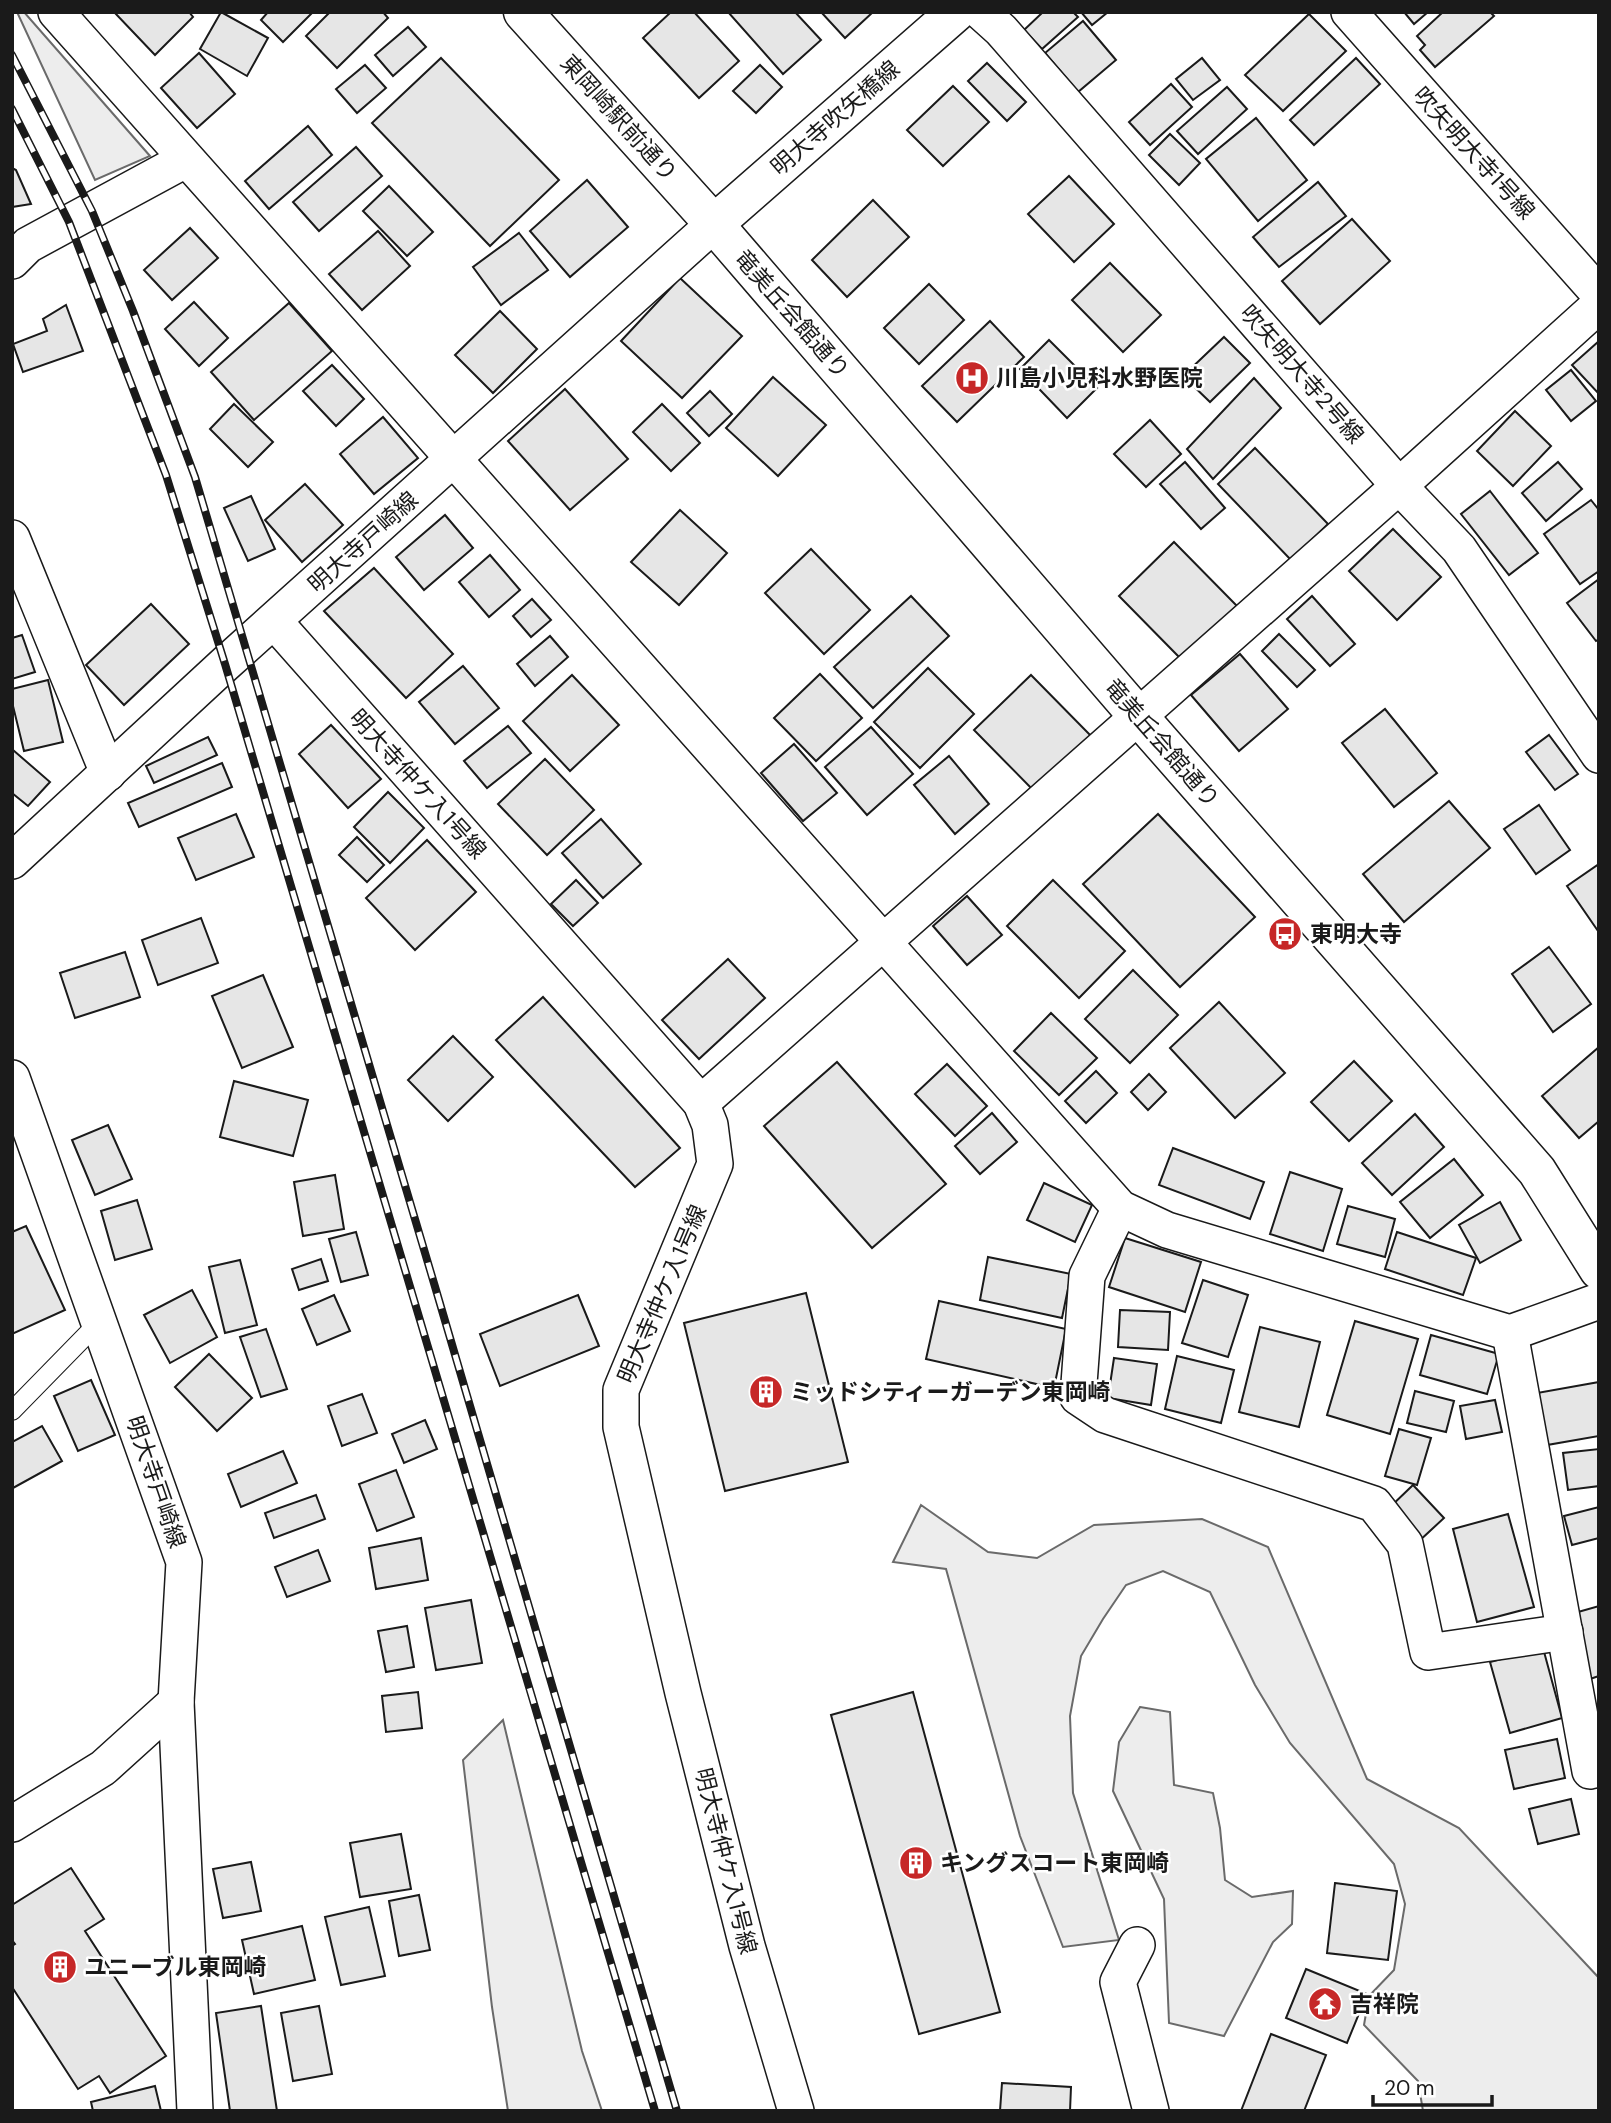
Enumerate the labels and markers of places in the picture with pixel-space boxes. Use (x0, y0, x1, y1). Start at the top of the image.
hospital icon: 川島小児科水野医院 (953, 359, 991, 397)
place label: 川島小児科水野医院 (996, 363, 1203, 393)
bus stop icon: 東明大寺 (1266, 915, 1304, 953)
place label: 東明大寺 (1310, 919, 1402, 949)
building icon: ミッドシティーガーデン東岡崎 (747, 1373, 785, 1411)
place label: ミッドシティーガーデン東岡崎 (790, 1377, 1111, 1407)
building icon: キングスコート東岡崎 (897, 1844, 935, 1882)
place label: キングスコート東岡崎 (940, 1848, 1169, 1878)
building icon: ユニーブル東岡崎 (41, 1948, 79, 1986)
place label: ユニーブル東岡崎 (84, 1952, 267, 1982)
temple icon: 吉祥院 (1306, 1985, 1344, 2023)
place label: 吉祥院 (1350, 1989, 1419, 2019)

